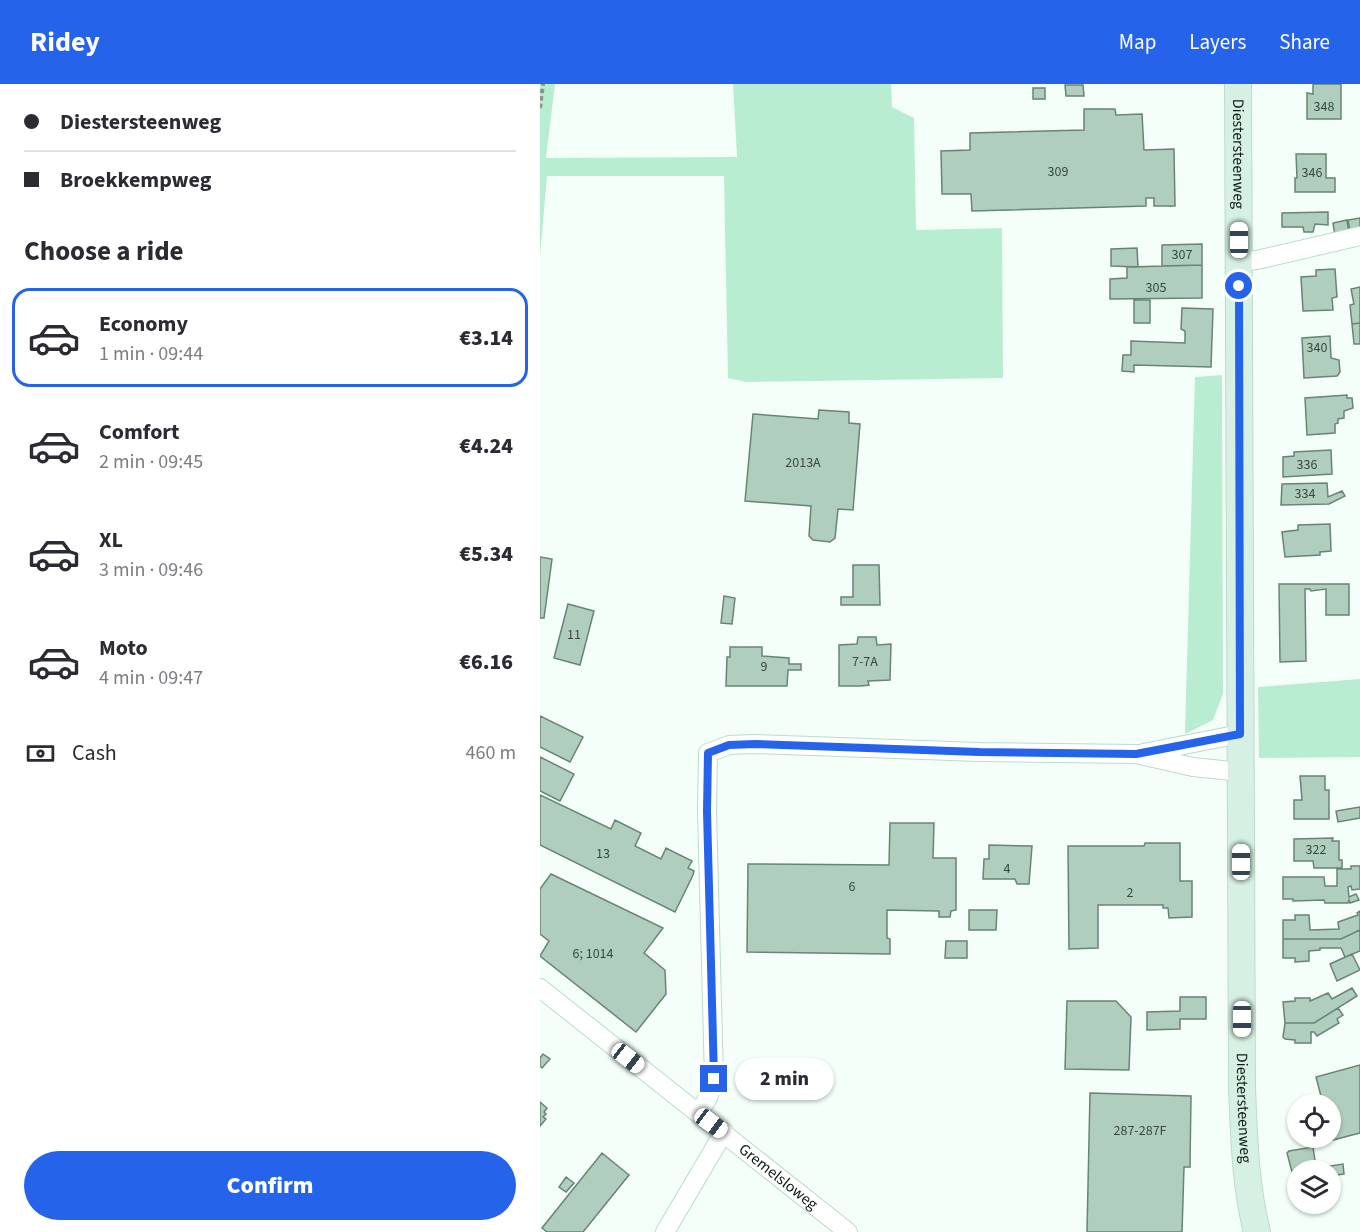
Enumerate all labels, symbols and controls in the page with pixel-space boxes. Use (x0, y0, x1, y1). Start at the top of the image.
text: Ridey (30, 22, 100, 62)
text: Map (1119, 27, 1156, 57)
text: Layers (1189, 27, 1246, 57)
text: Share (1279, 27, 1330, 57)
house number: 348 (1314, 97, 1334, 117)
street label: Diestersteenweg (1227, 99, 1249, 209)
text: Diestersteenweg (60, 106, 221, 138)
house number: 309 (1048, 162, 1068, 182)
house number: 346 (1302, 163, 1322, 183)
text: Broekkempweg (60, 164, 211, 196)
car (1230, 222, 1248, 258)
text: Choose a ride (24, 232, 184, 271)
house number: 307 (1172, 245, 1192, 265)
route start (1225, 272, 1252, 299)
house number: 305 (1146, 278, 1166, 298)
text: Economy (99, 308, 188, 340)
icon: car (27, 311, 81, 365)
text: €3.14 (459, 322, 513, 354)
house number: 340 (1307, 338, 1327, 358)
text: 1 min · 09:44 (99, 340, 203, 368)
text: Comfort (99, 416, 180, 448)
icon: car (27, 419, 81, 473)
text: €4.24 (459, 430, 513, 462)
text: 2 min · 09:45 (99, 448, 203, 476)
house number: 2013A (785, 453, 821, 473)
house number: 336 (1297, 455, 1317, 475)
house number: 334 (1295, 484, 1315, 504)
text: XL (99, 524, 123, 556)
icon: car (27, 527, 81, 581)
text: €5.34 (459, 538, 513, 570)
text: 3 min · 09:46 (99, 556, 203, 584)
house number: 11 (567, 625, 581, 645)
text: Moto (99, 632, 148, 664)
icon: car (27, 635, 81, 689)
text: €6.16 (459, 646, 513, 678)
house number: 7-7A (852, 652, 878, 672)
house number: 9 (761, 657, 768, 677)
text: 4 min · 09:47 (99, 664, 203, 692)
icon: cash (24, 737, 57, 770)
text: Cash (72, 737, 117, 769)
text: 460 m (466, 739, 516, 767)
house number: 322 (1306, 840, 1326, 860)
house number: 13 (596, 844, 610, 864)
car (1232, 844, 1250, 880)
house number: 4 (1004, 859, 1011, 879)
house number: 6 (849, 877, 856, 897)
house number: 2 (1127, 883, 1134, 903)
house number: 6; 1014 (572, 944, 614, 964)
car (1233, 1001, 1251, 1037)
car (608, 1040, 648, 1076)
street label: Diestersteenweg (1231, 1053, 1257, 1164)
callout: 2 min (735, 1058, 834, 1100)
route end (700, 1065, 727, 1092)
text: 2 min (760, 1065, 809, 1093)
map controls (1287, 1094, 1341, 1214)
button: locate (1287, 1094, 1341, 1148)
car (691, 1105, 731, 1141)
house number: 287-287F (1113, 1121, 1167, 1141)
street label: Gremelsloweg (734, 1139, 822, 1215)
button: Confirm (24, 1151, 516, 1220)
button: layers (1287, 1160, 1341, 1214)

